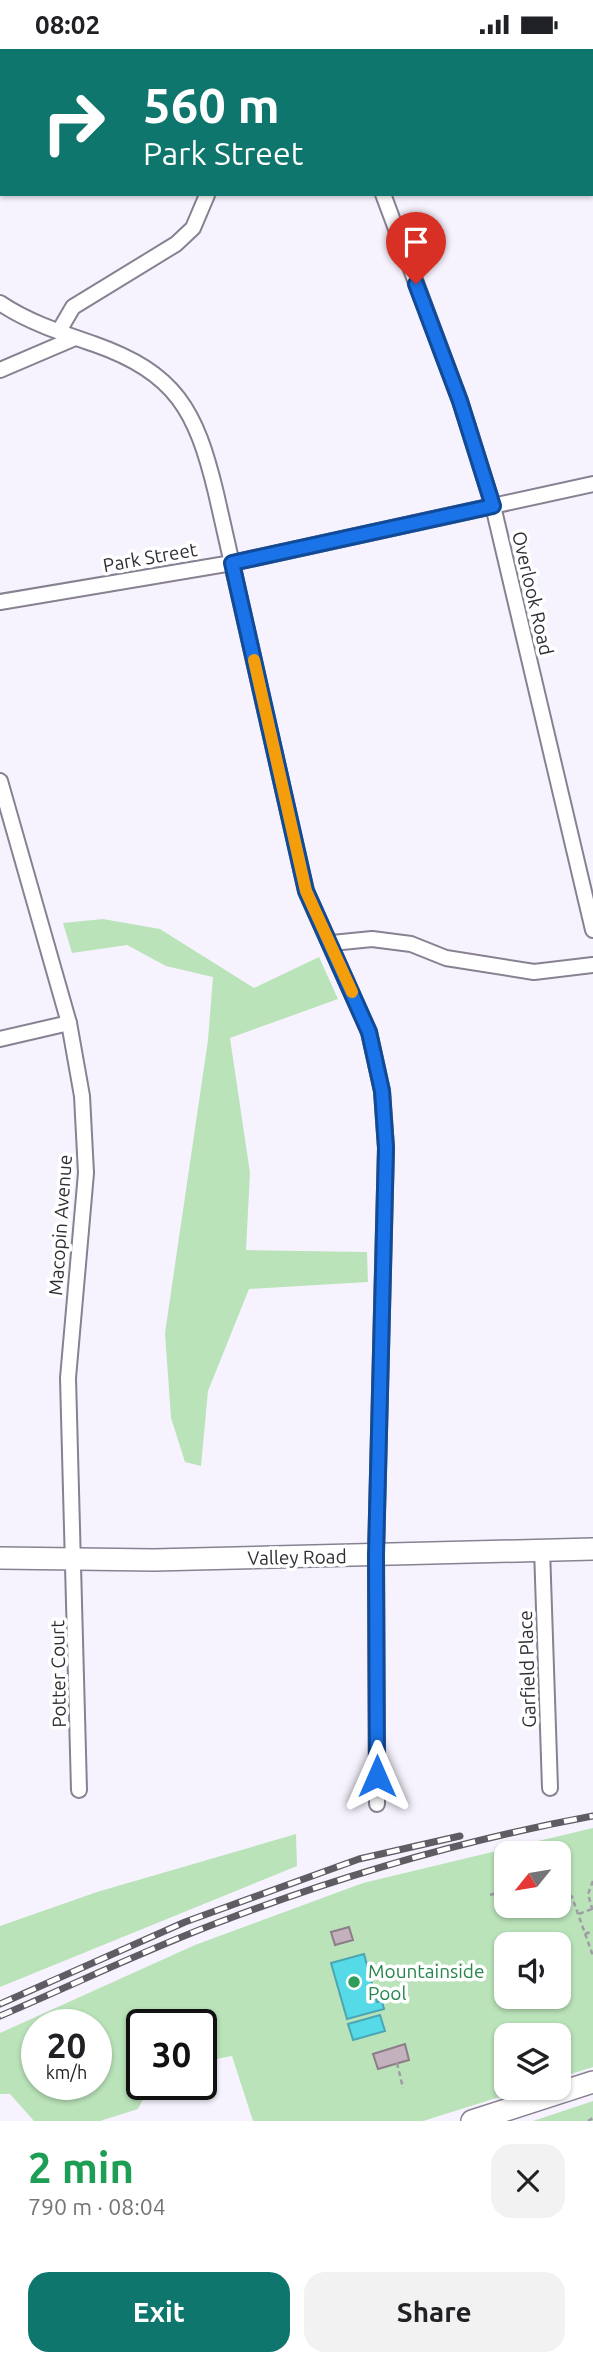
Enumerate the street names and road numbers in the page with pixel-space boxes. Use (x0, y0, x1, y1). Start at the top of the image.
street label: Overlook Road (508, 529, 558, 657)
street label: Park Street (101, 538, 199, 576)
street label: Macopin Avenue (44, 1154, 76, 1296)
street label: Valley Road (247, 1545, 347, 1569)
street label: Garfield Place (514, 1610, 540, 1728)
street label: Potter Court (46, 1620, 70, 1728)

